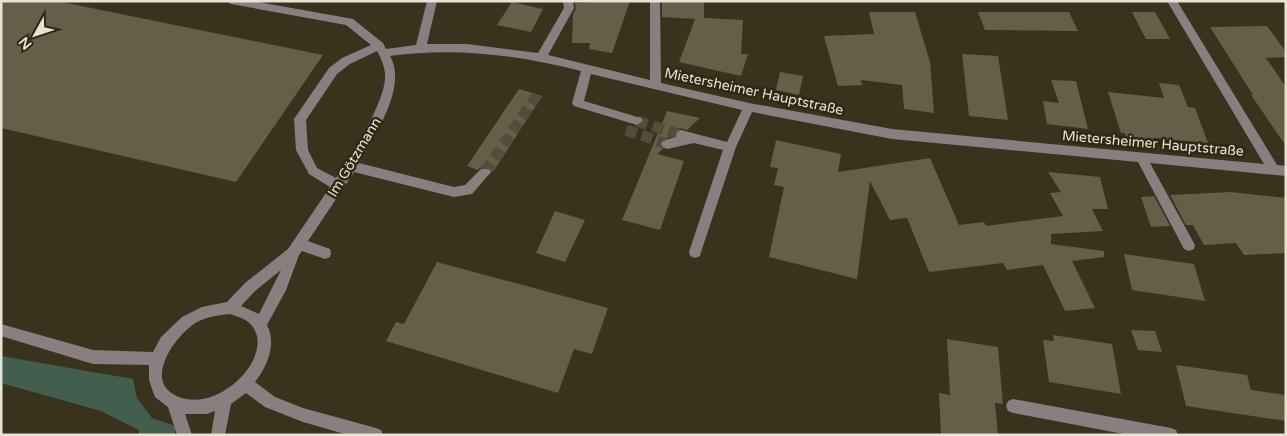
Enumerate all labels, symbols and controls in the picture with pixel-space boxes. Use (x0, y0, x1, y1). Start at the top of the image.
north arrow (10, 10, 60, 60)
text: N (15, 33, 36, 53)
street label: Mietersheimer Hauptstraße (663, 64, 845, 119)
street label: Im Götzmann (324, 115, 385, 200)
street label: Mietersheimer Hauptstraße (1061, 127, 1245, 160)

